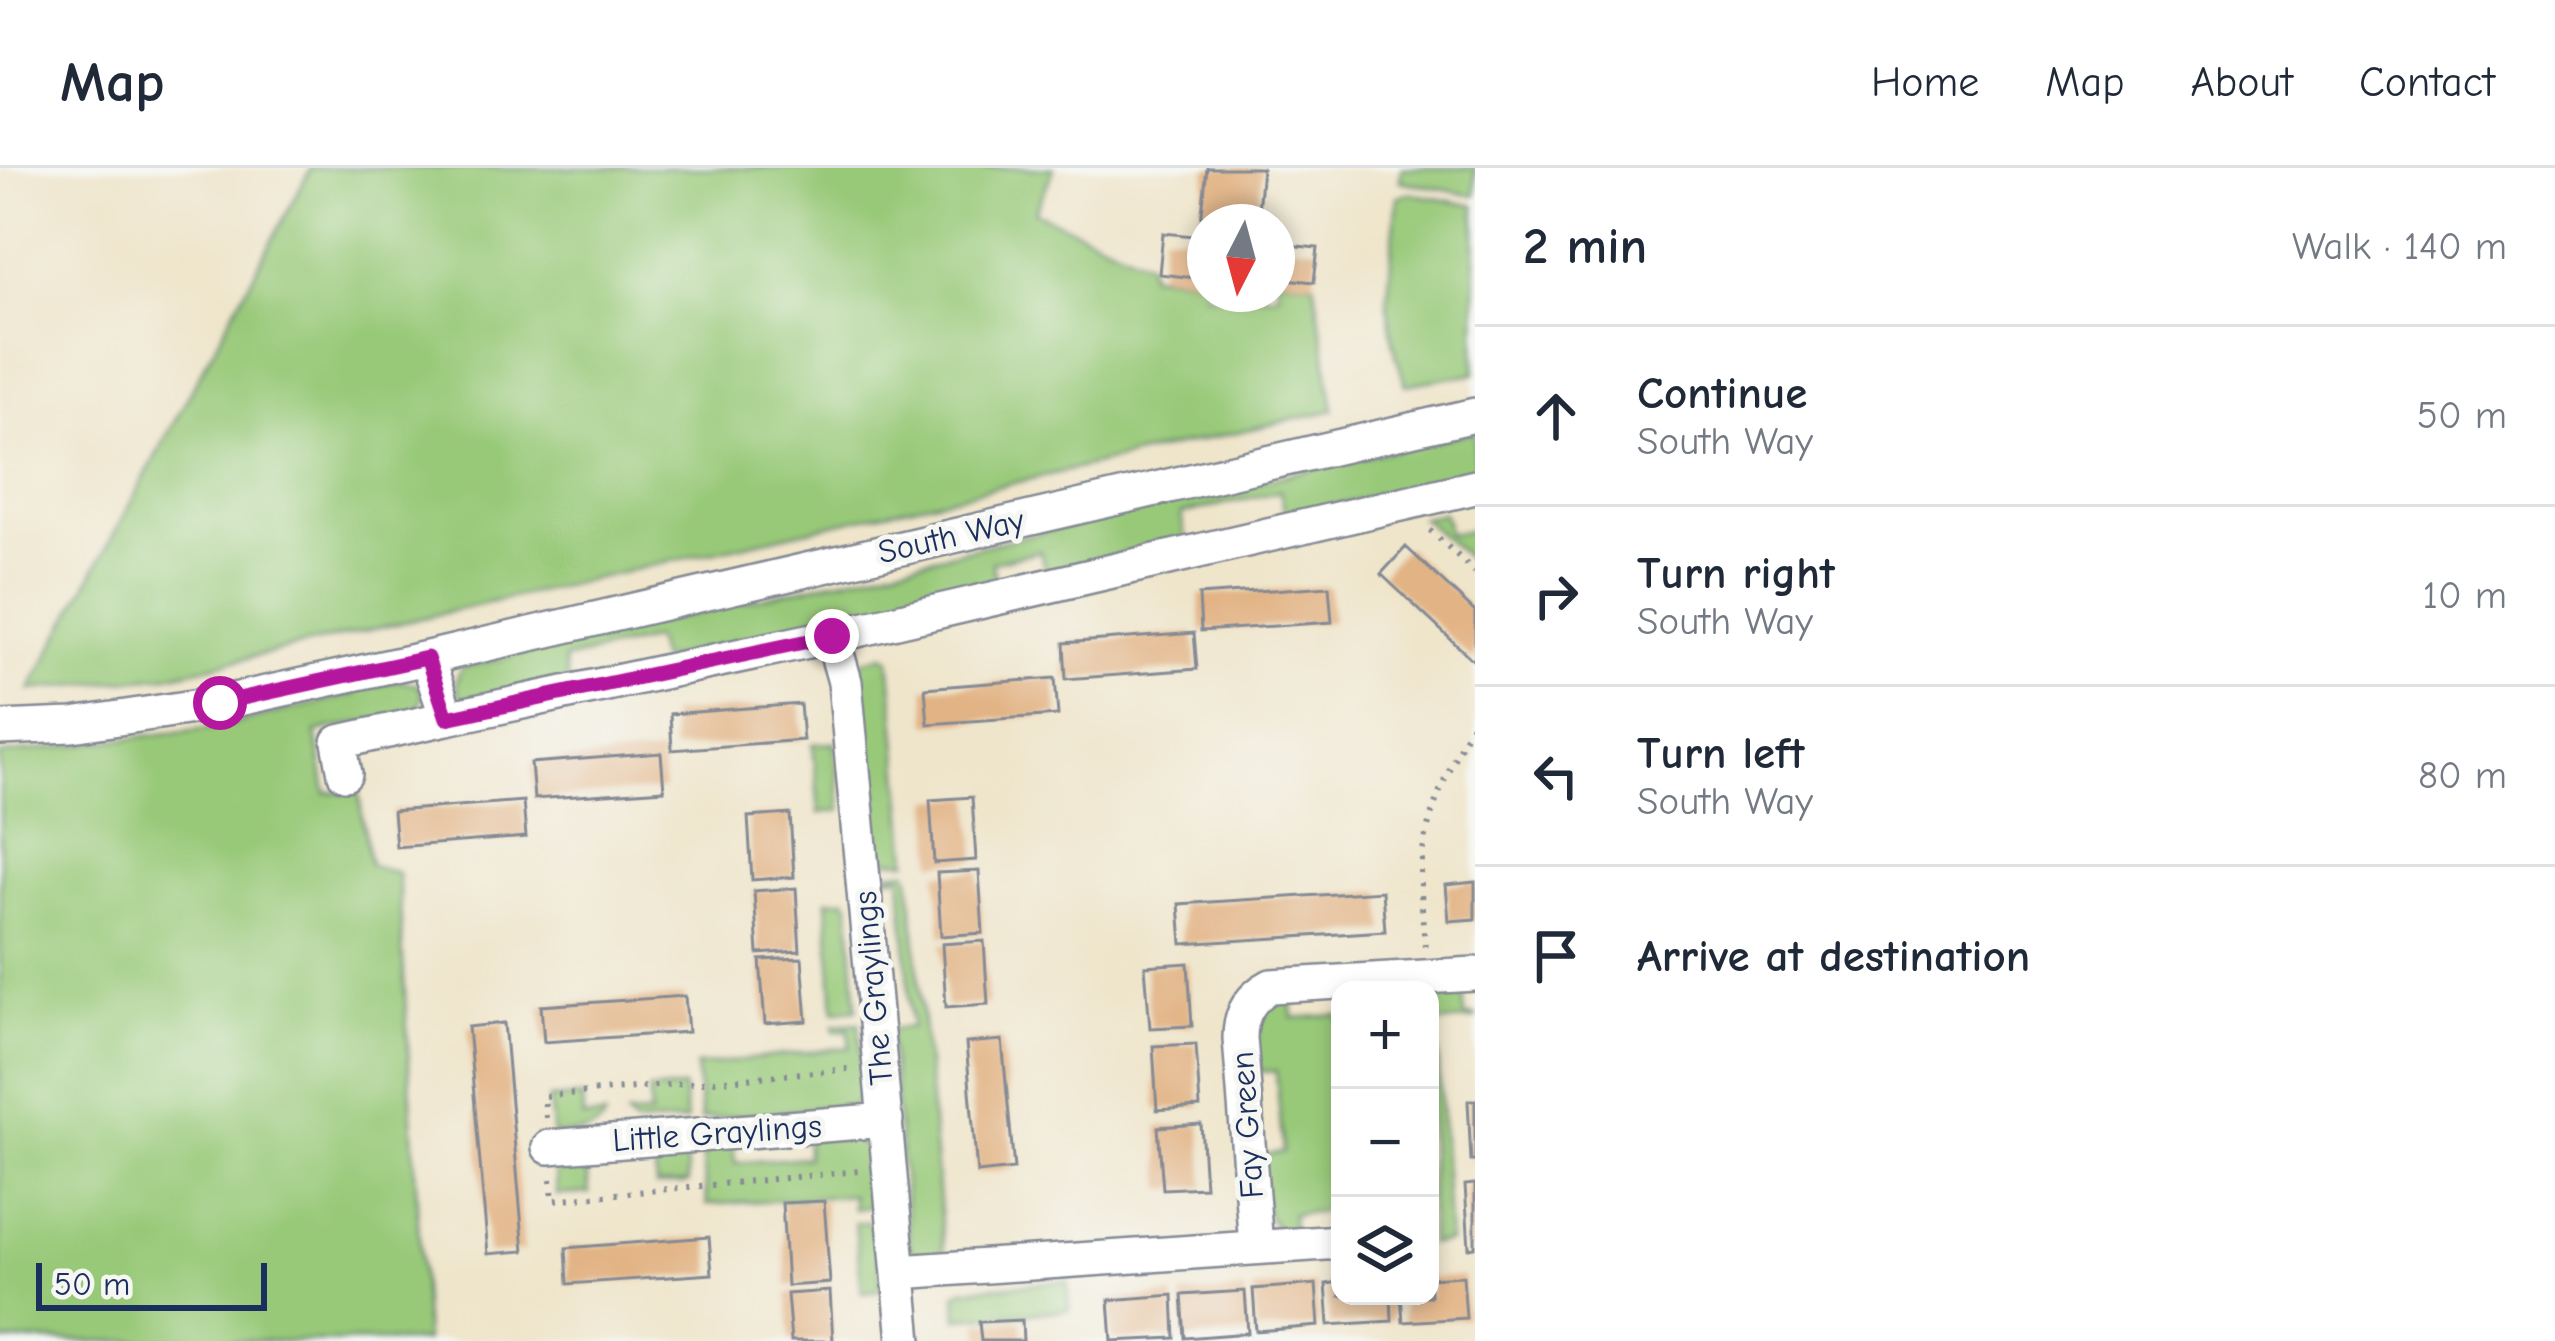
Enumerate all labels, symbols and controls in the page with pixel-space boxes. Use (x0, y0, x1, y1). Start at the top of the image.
text: Map (60, 50, 165, 115)
text: Home (1871, 58, 1979, 107)
text: Map (2045, 58, 2124, 107)
text: About (2190, 58, 2293, 107)
text: Contact (2359, 58, 2495, 107)
north arrow (1187, 204, 1295, 312)
text: 2 min (1523, 217, 1647, 276)
text: Walk · 140 m (2292, 224, 2507, 269)
text: Continue (1637, 367, 1807, 419)
icon: ahead (1523, 383, 1589, 449)
text: 50 m (2417, 393, 2507, 438)
text: South Way (1637, 419, 1813, 464)
street label: South Way (874, 501, 1028, 571)
text: Turn right (1637, 547, 1835, 599)
icon: right (1523, 563, 1589, 629)
text: 10 m (2423, 573, 2507, 618)
text: South Way (1637, 599, 1813, 644)
route end (805, 609, 859, 663)
route start (193, 676, 247, 730)
text: Turn left (1637, 727, 1804, 779)
icon: left (1523, 743, 1589, 809)
text: 80 m (2418, 753, 2507, 798)
text: South Way (1637, 779, 1813, 824)
street label: The Graylings (846, 889, 900, 1087)
icon: arrive (1523, 923, 1589, 989)
text: Arrive at destination (1637, 930, 2030, 982)
map controls (1331, 981, 1439, 1305)
button: + (1331, 981, 1439, 1089)
street label: Fay Green (1223, 1050, 1271, 1200)
button: − (1331, 1089, 1439, 1197)
street label: Little Graylings (611, 1107, 823, 1159)
button: layers (1331, 1197, 1439, 1305)
scale bar (36, 1257, 267, 1310)
text: 50 m (54, 1265, 130, 1303)

